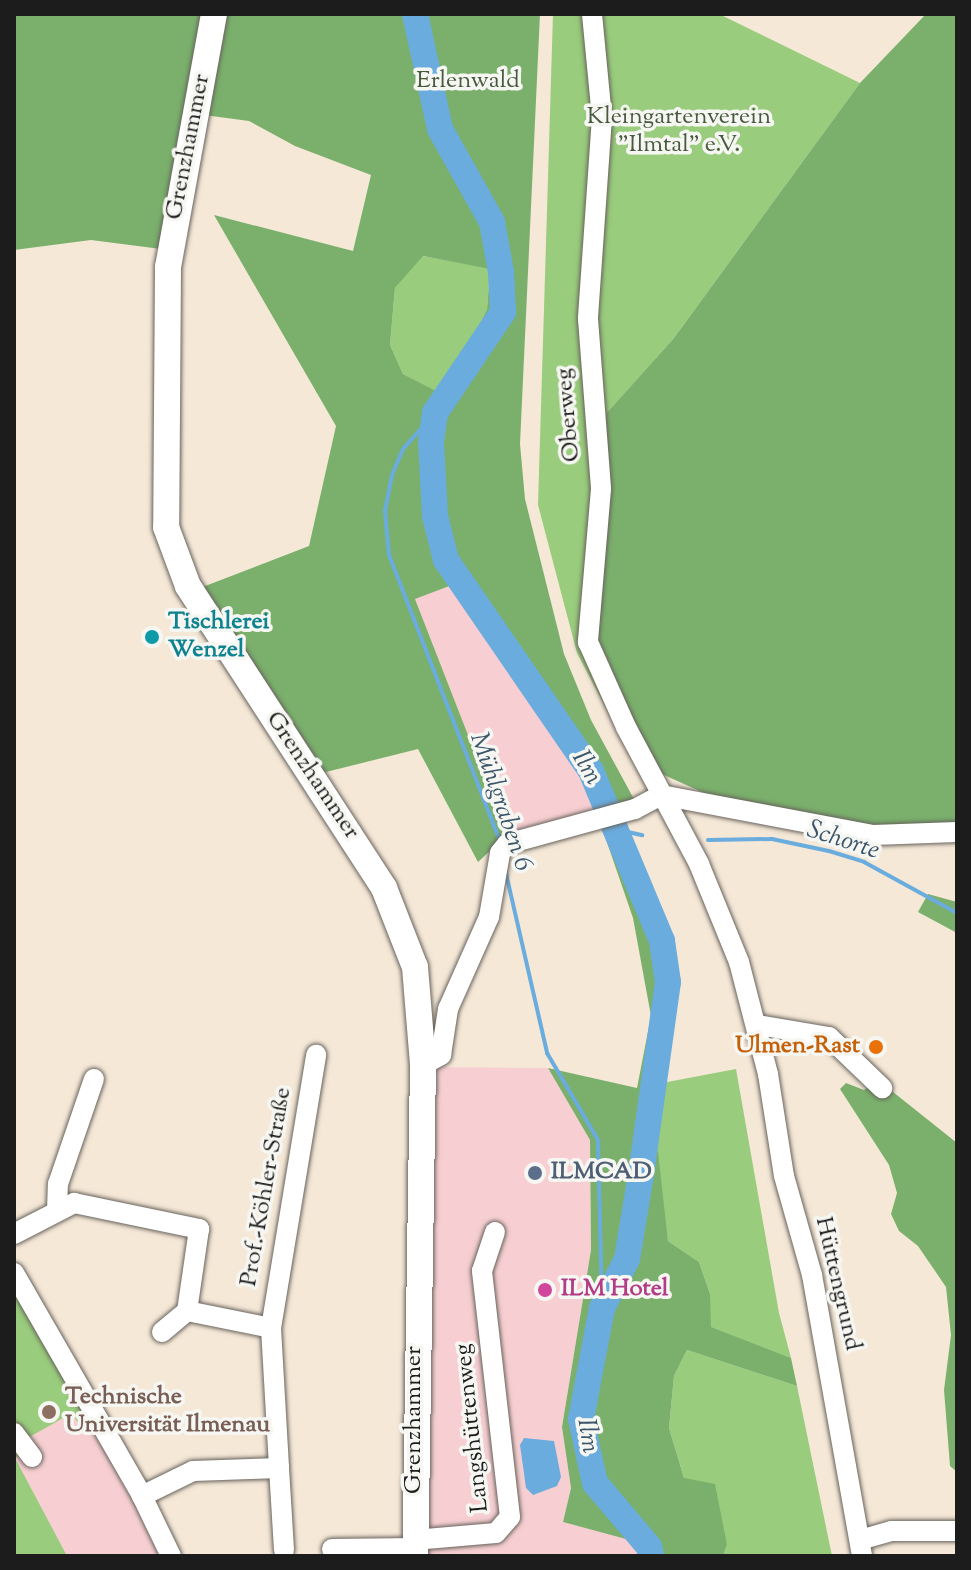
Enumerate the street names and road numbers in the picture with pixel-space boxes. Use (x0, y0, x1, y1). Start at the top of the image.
street label: Grenzhammer (161, 72, 217, 222)
street label: Oberweg (551, 367, 587, 463)
street label: Grenzhammer (259, 707, 365, 845)
street label: Prof.-Köhler-Straße (235, 1085, 299, 1289)
street label: Hüttengrund (808, 1214, 866, 1354)
street label: Langshüttenweg (450, 1342, 496, 1514)
street label: Grenzhammer (401, 1346, 429, 1494)

